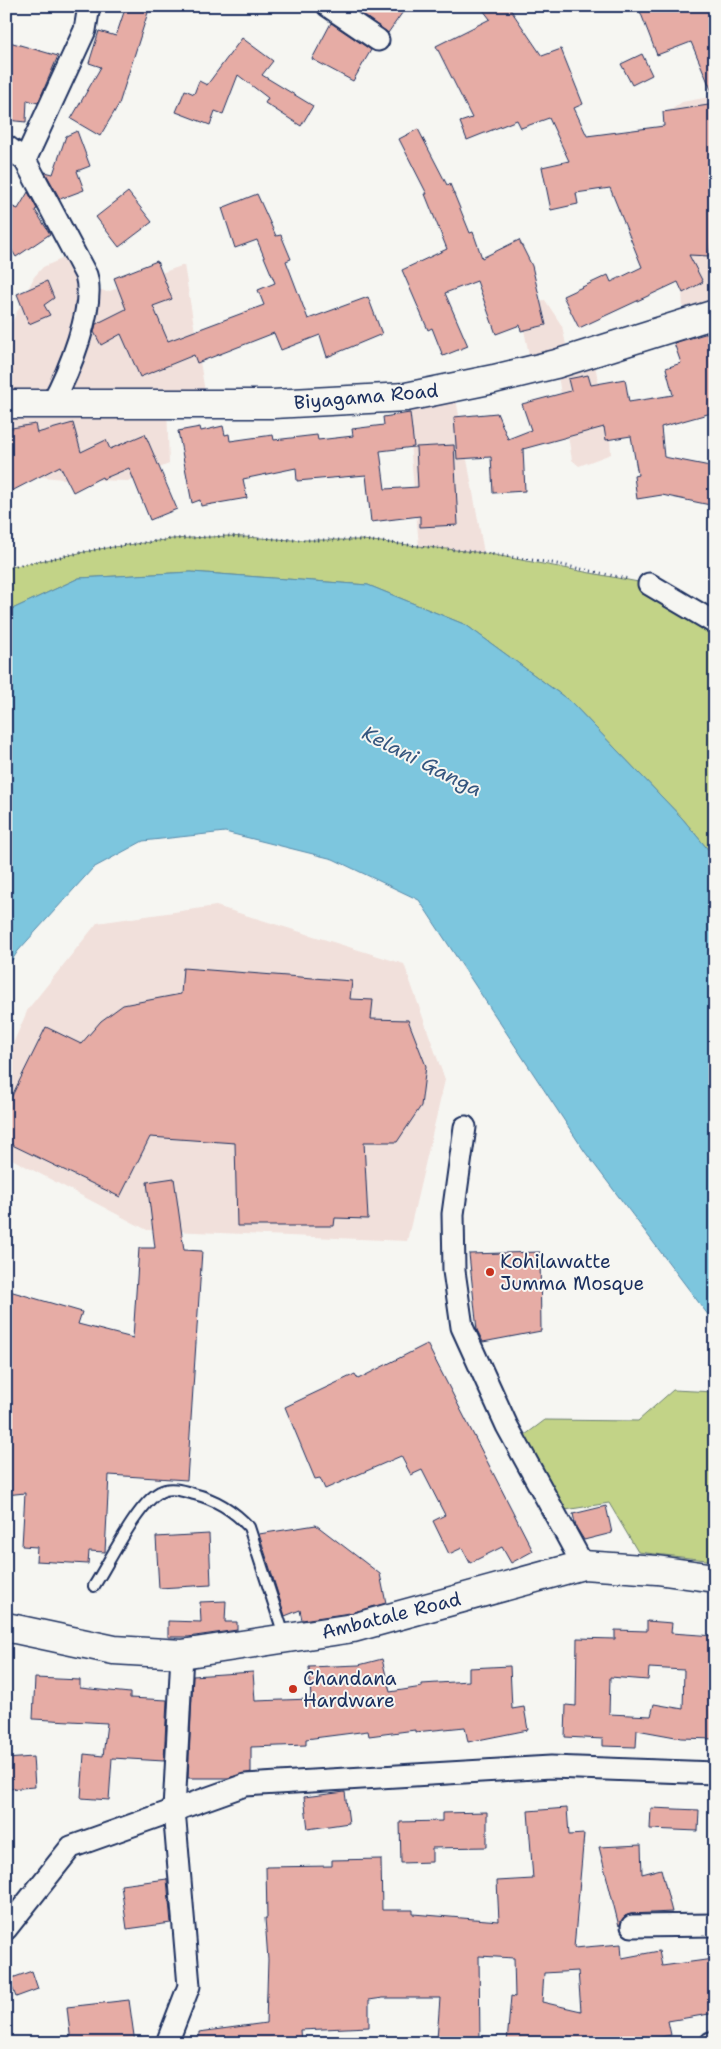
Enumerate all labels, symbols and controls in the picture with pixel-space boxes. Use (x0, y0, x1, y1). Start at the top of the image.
street label: Biyagama Road (293, 378, 439, 415)
water label: Kelani Ganga (358, 720, 486, 802)
place label: Kohilawatte Jumma Mosque (500, 1249, 644, 1296)
marker: Kohilawatte Jumma Mosque (484, 1266, 496, 1278)
street label: Ambatale Road (319, 1586, 463, 1645)
place label: Chandana Hardware (303, 1666, 397, 1713)
marker: Chandana Hardware (287, 1683, 299, 1695)

